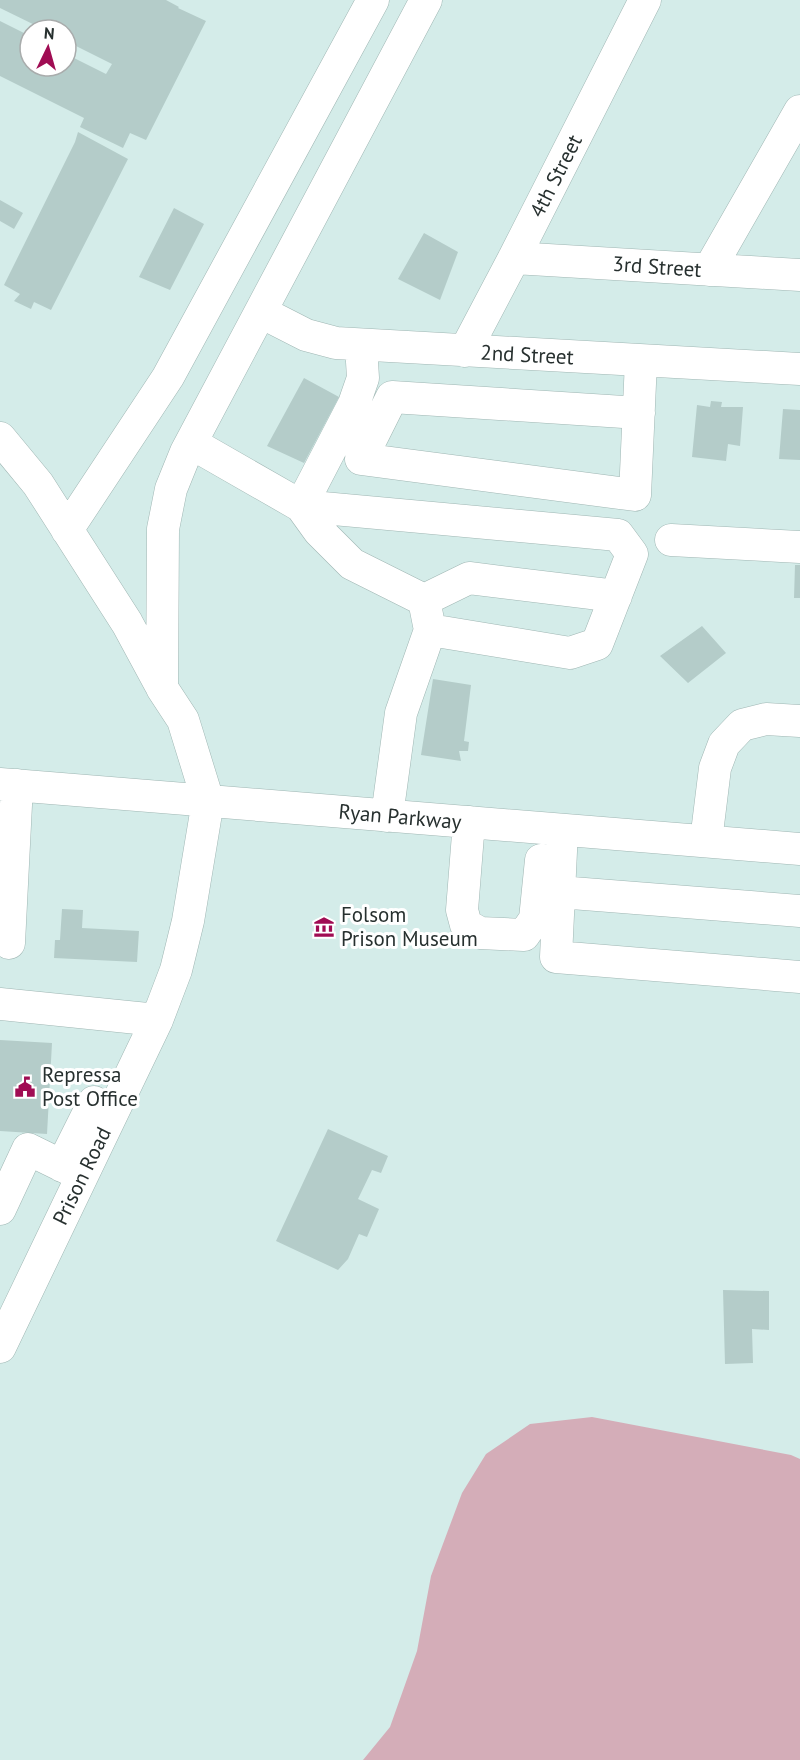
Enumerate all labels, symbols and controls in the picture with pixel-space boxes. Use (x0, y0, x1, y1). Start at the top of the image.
north arrow (18, 18, 78, 78)
text: N (43, 23, 55, 43)
street label: 4th Street (523, 130, 588, 222)
street label: 3rd Street (612, 250, 702, 283)
street label: 2nd Street (480, 339, 574, 370)
street label: Ryan Parkway (337, 798, 463, 835)
place label: Folsom Prison Museum (341, 901, 478, 952)
museum icon: Folsom Prison Museum (312, 915, 336, 939)
place label: Repressa Post Office (42, 1061, 138, 1112)
public building icon: Repressa Post Office (13, 1075, 37, 1099)
street label: Prison Road (46, 1122, 117, 1229)

